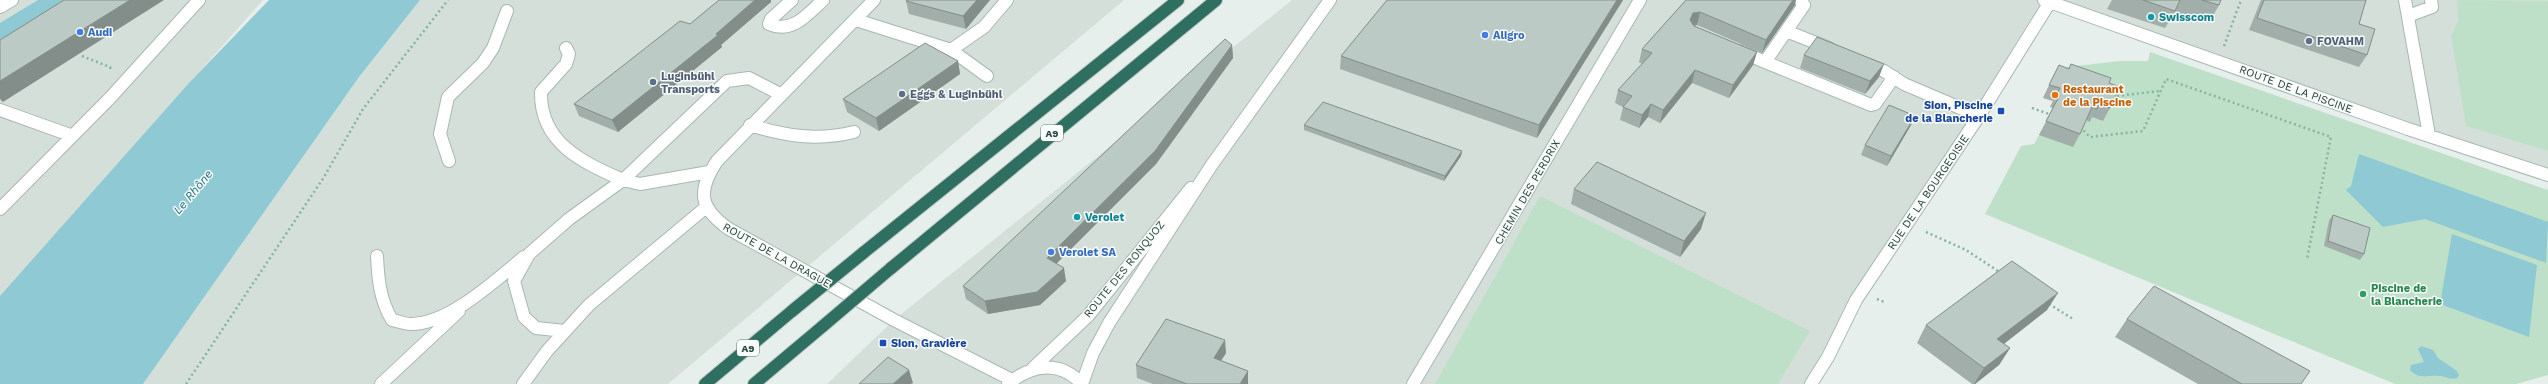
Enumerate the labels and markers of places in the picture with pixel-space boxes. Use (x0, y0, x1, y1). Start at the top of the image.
place label: Swisscom (2159, 11, 2214, 24)
marker: Swisscom (2146, 12, 2156, 22)
place label: Audi (88, 26, 112, 39)
marker: Audi (75, 27, 85, 37)
place label: Aligro (1493, 29, 1525, 42)
marker: Aligro (1480, 30, 1490, 40)
place label: FOVAHM (2317, 35, 2364, 48)
marker: FOVAHM (2304, 36, 2314, 46)
place label: Luginbühl Transports (661, 70, 720, 96)
marker: Luginbühl Transports (648, 77, 658, 87)
place label: Restaurant de la Piscine (2063, 83, 2132, 109)
place label: Eggs & Luginbühl (910, 88, 1003, 101)
marker: Eggs & Luginbühl (897, 89, 907, 99)
marker: Restaurant de la Piscine (2050, 90, 2060, 100)
place label: Sion, Piscine de la Blancherie (1905, 99, 1993, 125)
marker: Sion, Piscine de la Blancherie (1996, 106, 2006, 116)
place label: Verolet (1085, 211, 1124, 224)
marker: Verolet (1072, 212, 1082, 222)
place label: Verolet SA (1059, 246, 1116, 259)
marker: Verolet SA (1046, 247, 1056, 257)
place label: Piscine de la Blancherie (2371, 282, 2442, 308)
marker: Piscine de la Blancherie (2358, 289, 2368, 299)
place label: Sion, Gravière (891, 337, 967, 350)
marker: Sion, Gravière (878, 338, 888, 348)

